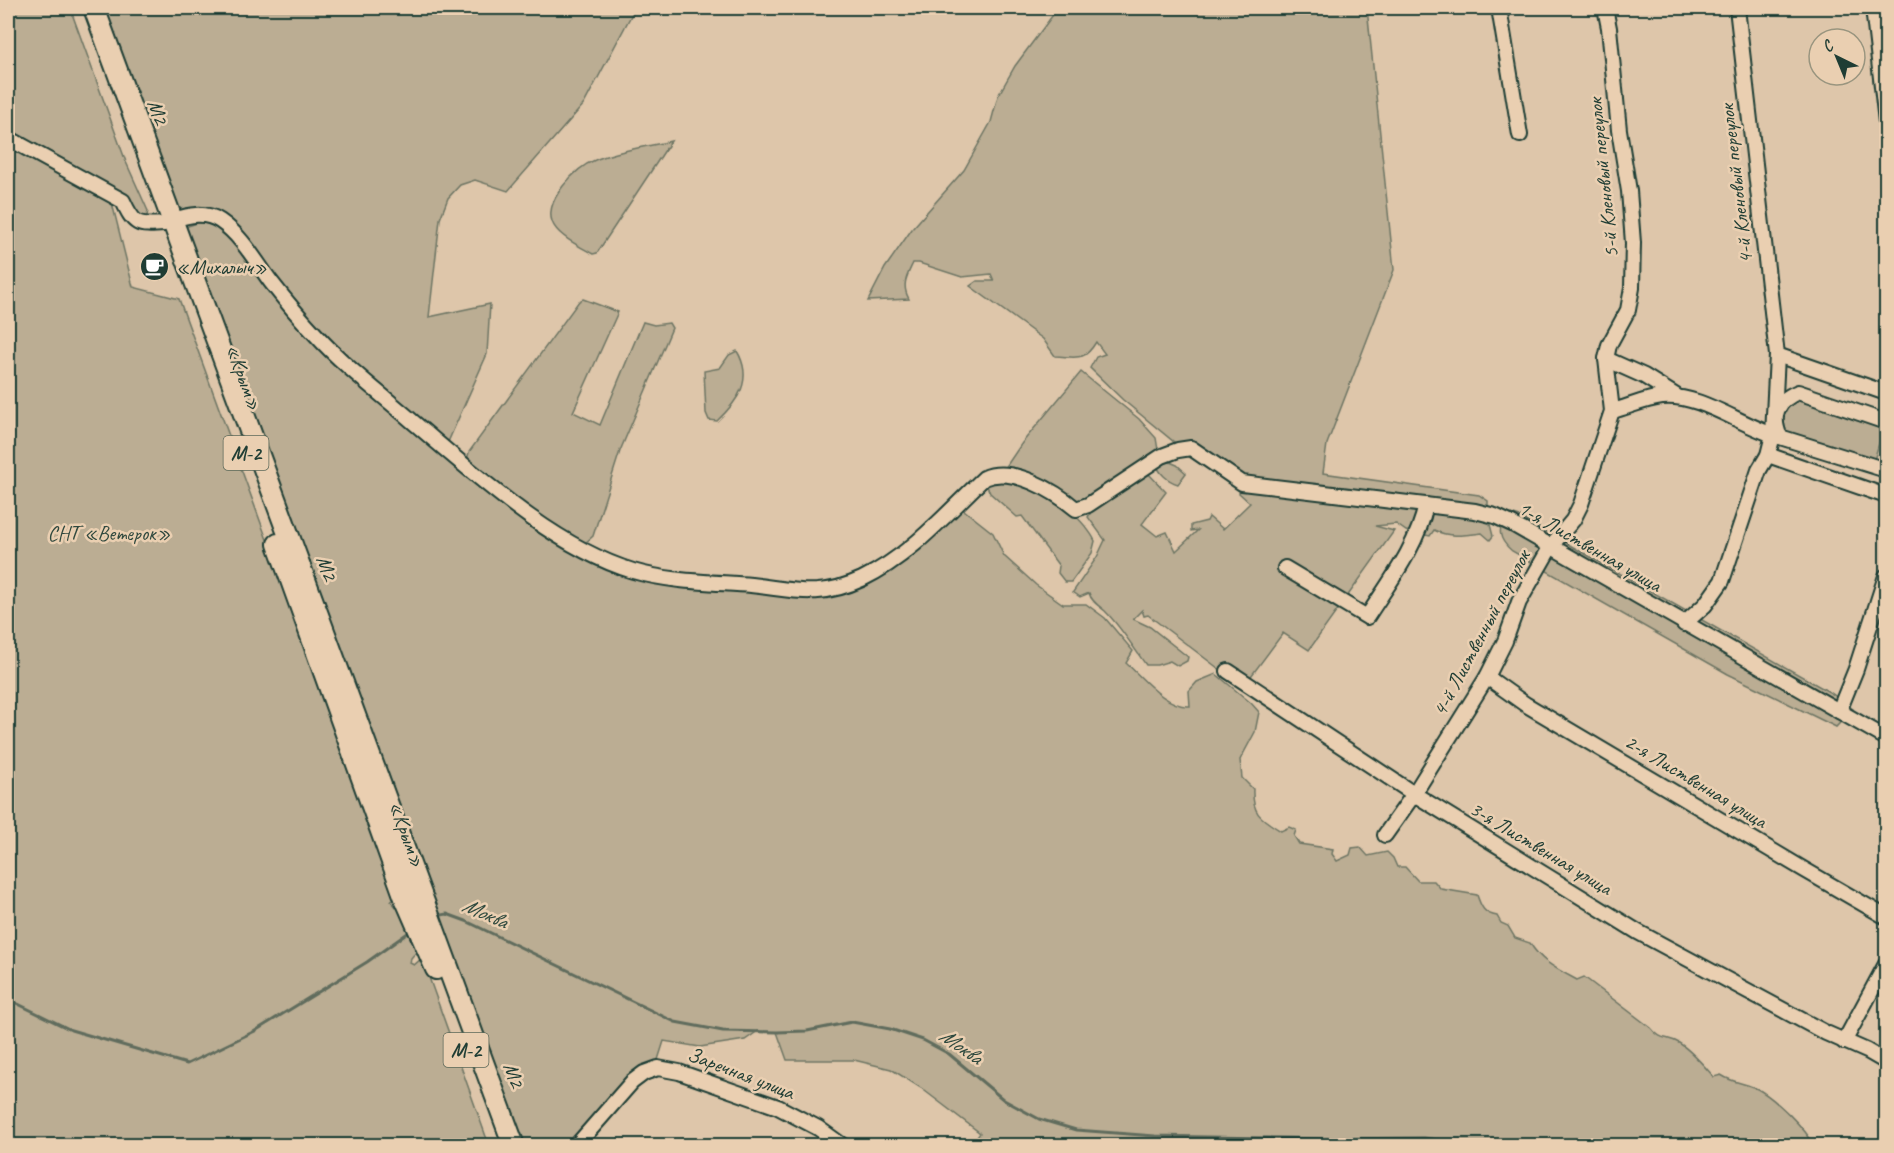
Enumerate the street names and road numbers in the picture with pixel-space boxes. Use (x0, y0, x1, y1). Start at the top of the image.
street label: 5-й Кленовый переулок (1581, 95, 1624, 259)
street label: М2 (142, 96, 175, 129)
street label: 4-й Кленовый переулок (1713, 101, 1759, 265)
street label: «Крым» (220, 340, 268, 414)
road number: М-2 (224, 436, 268, 470)
street label: 1-я Лиственная улица (1514, 494, 1668, 598)
street label: 4-й Лиственный переулок (1426, 544, 1537, 721)
street label: М2 (311, 552, 344, 585)
street label: 2-я Лиственная улица (1620, 728, 1773, 834)
street label: 3-я Лиственная улица (1465, 795, 1618, 901)
street label: «Крым» (383, 797, 431, 871)
road number: М-2 (444, 1033, 488, 1067)
street label: Заречная улица (684, 1041, 800, 1106)
street label: М2 (498, 1059, 531, 1092)

